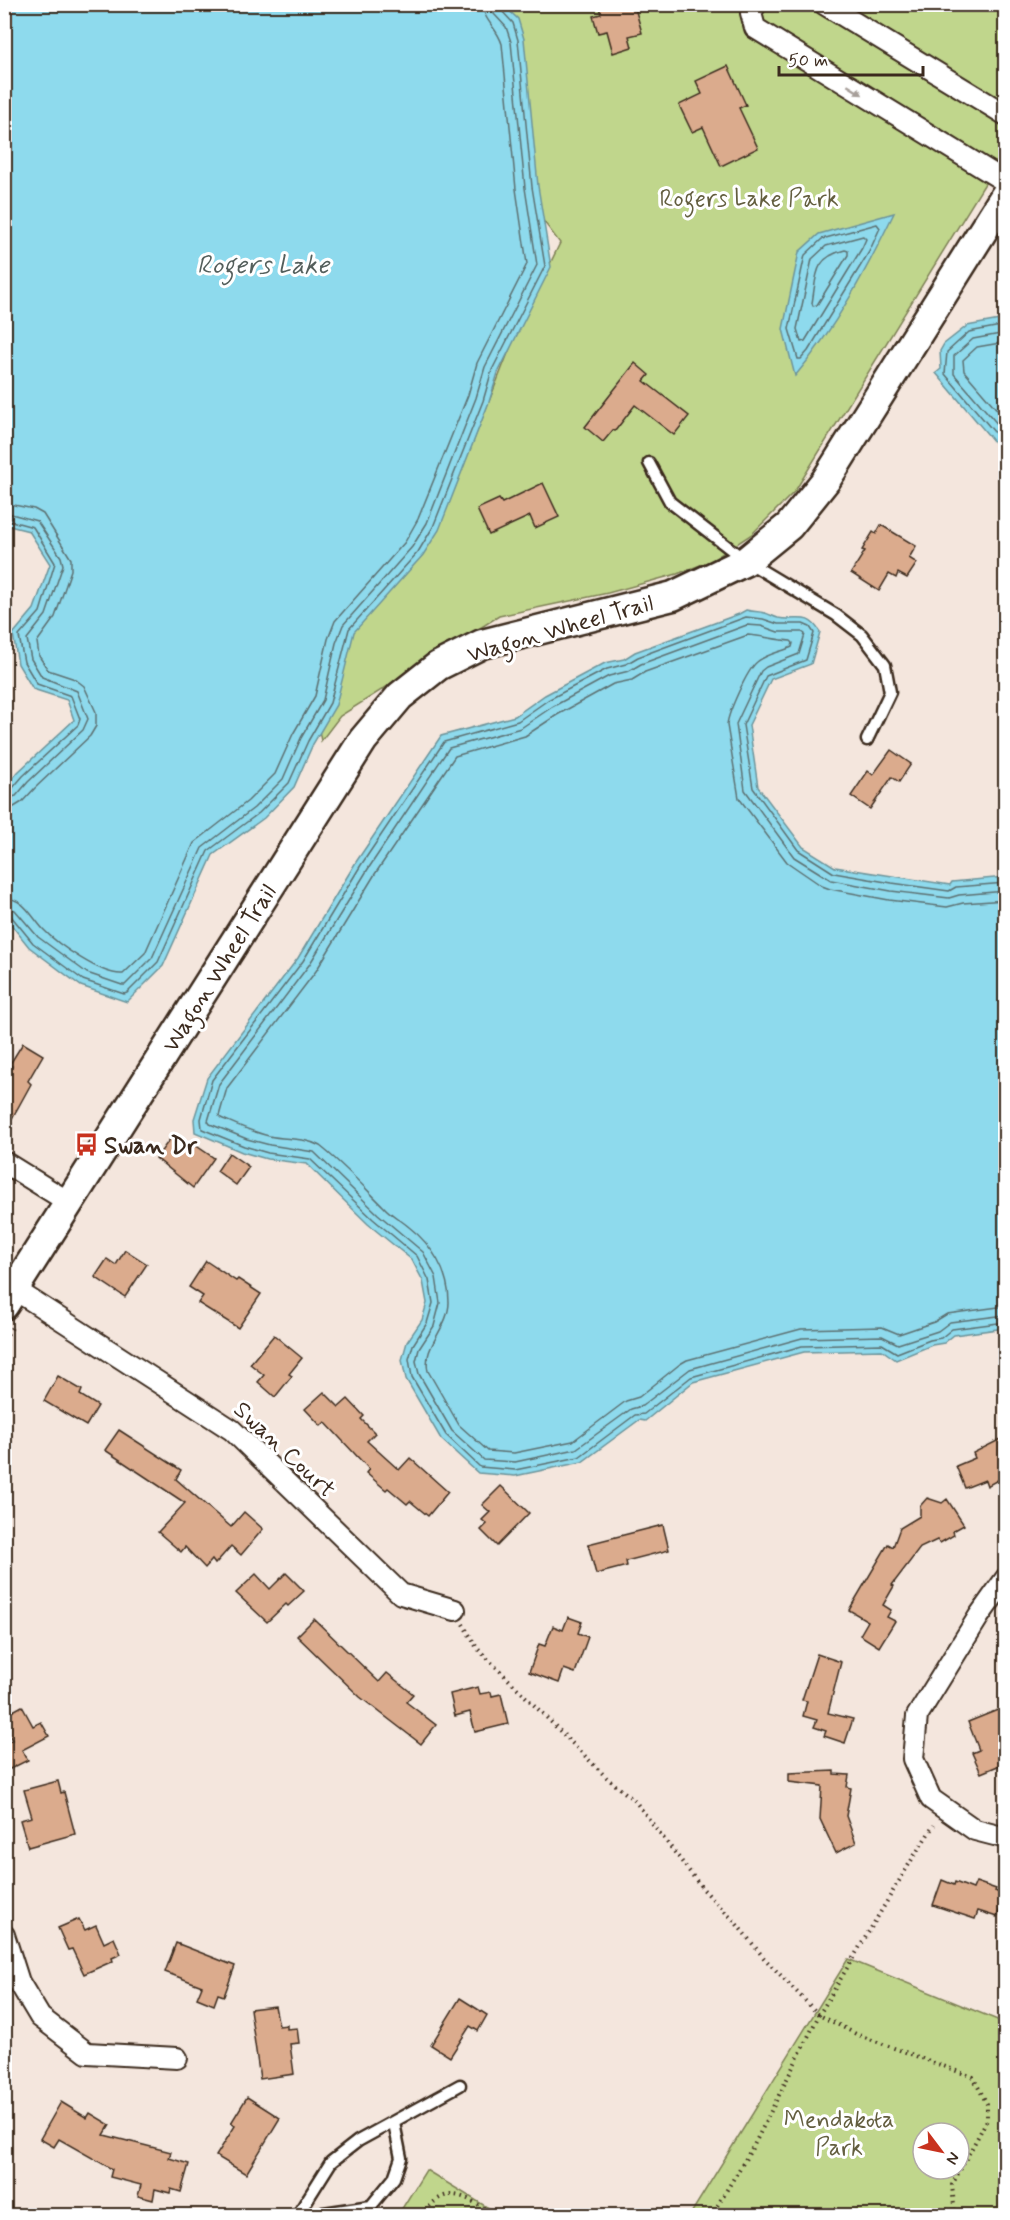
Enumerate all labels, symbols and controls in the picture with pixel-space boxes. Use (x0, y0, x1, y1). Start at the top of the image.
scale bar (779, 39, 923, 77)
text: 50 m (788, 49, 828, 73)
one-way arrow (847, 84, 863, 95)
park label: Rogers Lake Park (659, 184, 839, 218)
water label: Rogers Lake (197, 249, 330, 286)
street label: Wagon Wheel Trail (464, 588, 658, 674)
street label: Wagon Wheel Trail (156, 879, 287, 1060)
place label: Swan Dr (104, 1131, 198, 1162)
bus stop icon: Swan Dr (73, 1132, 99, 1158)
street label: Swan Court (226, 1395, 342, 1505)
park label: Mendakota Park (784, 2105, 894, 2164)
north arrow (911, 2121, 971, 2181)
text: N (941, 2148, 964, 2168)

